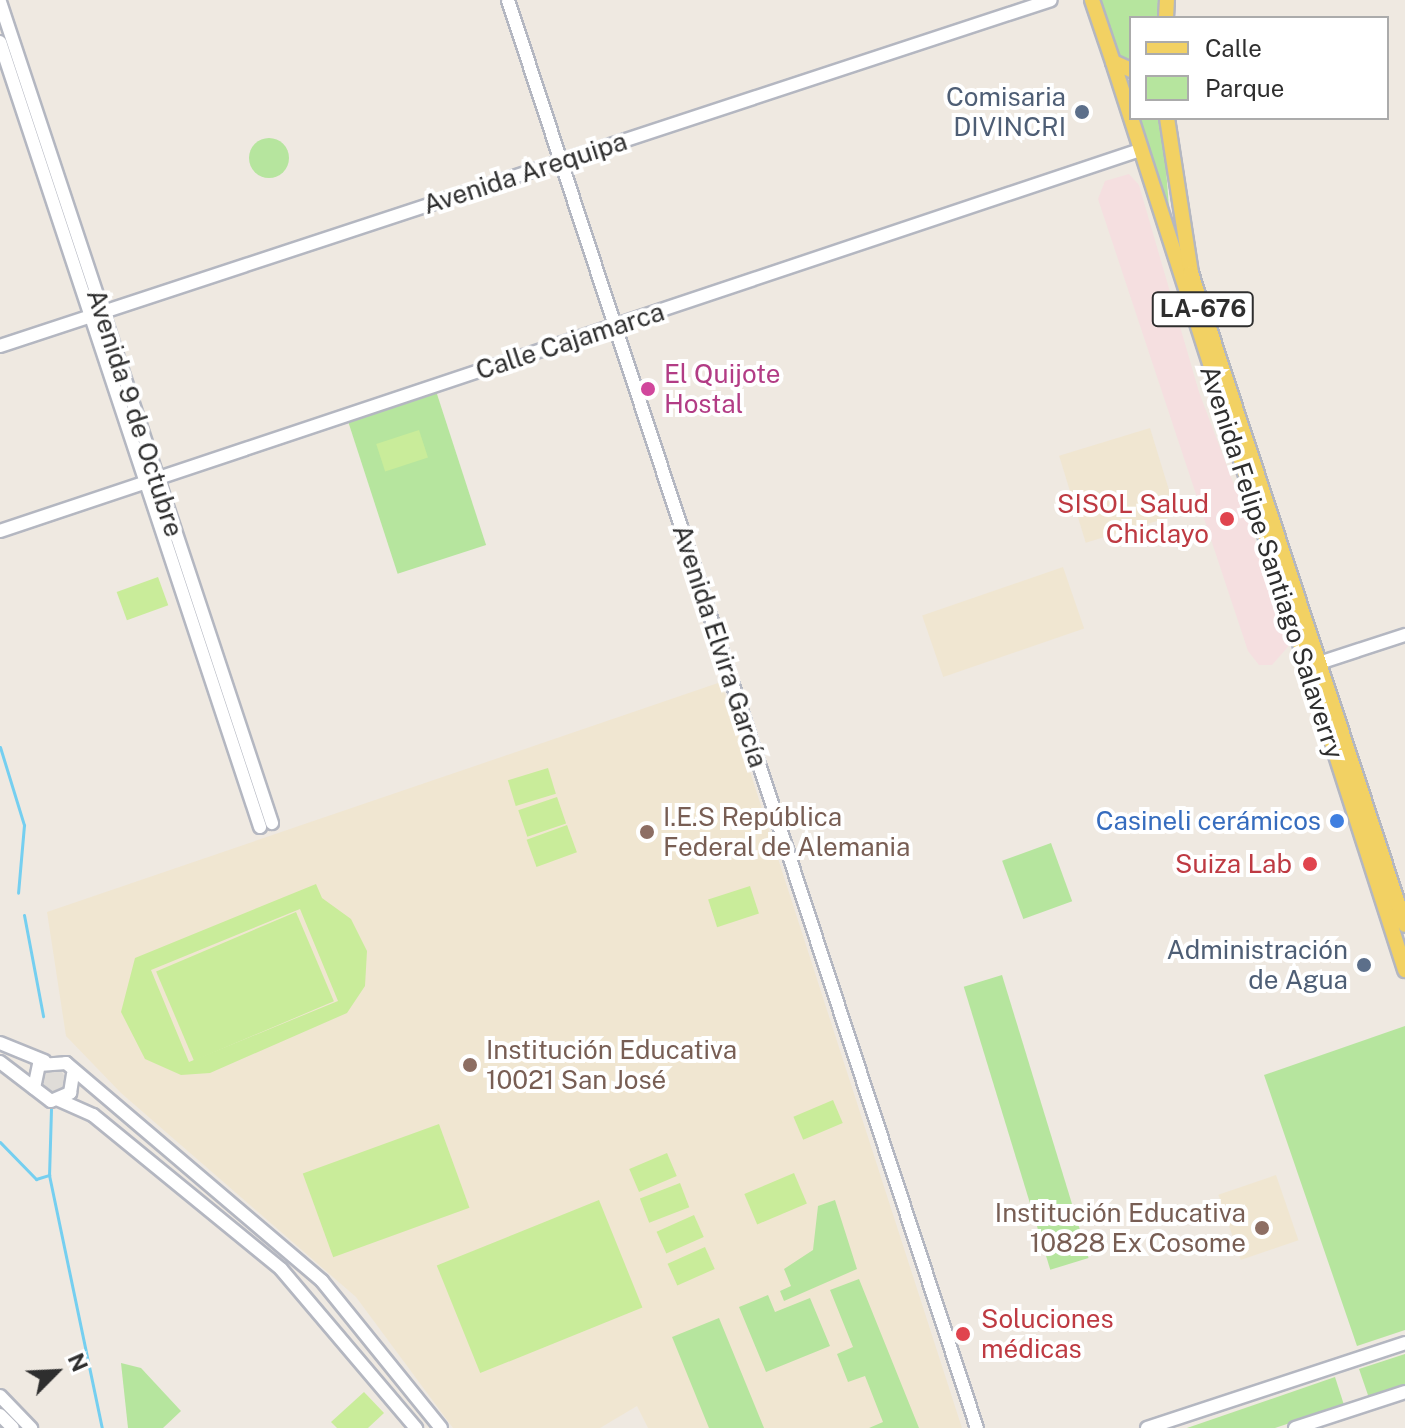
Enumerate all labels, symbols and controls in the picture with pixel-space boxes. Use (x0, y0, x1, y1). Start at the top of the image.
legend (1129, 16, 1389, 120)
text: Calle (1205, 34, 1262, 62)
text: Parque (1205, 74, 1284, 102)
place label: Comisaria DIVINCRI (946, 81, 1066, 142)
marker: Comisaria DIVINCRI (1073, 103, 1091, 121)
street label: Avenida Arequipa (419, 125, 631, 221)
street label: Avenida 9 de Octubre (80, 285, 190, 541)
road number: LA-676 (1151, 289, 1255, 329)
street label: Calle Cajamarca (472, 296, 668, 386)
place label: El Quijote Hostal (664, 358, 781, 420)
street label: Avenida Felipe Santiago Salaverry (1193, 361, 1351, 763)
marker: El Quijote Hostal (639, 380, 657, 398)
place label: SISOL Salud Chiclayo (1057, 488, 1209, 550)
marker: SISOL Salud Chiclayo (1216, 508, 1238, 530)
street label: Avenida Elvira García (666, 521, 774, 771)
place label: I.E.S República Federal de Alemania (663, 801, 911, 862)
place label: Casineli cerámicos (1095, 805, 1321, 837)
marker: Casineli cerámicos (1328, 812, 1346, 830)
marker: I.E.S República Federal de Alemania (638, 823, 656, 841)
place label: Suiza Lab (1175, 848, 1292, 880)
marker: Suiza Lab (1299, 853, 1321, 875)
place label: Administración de Agua (1167, 934, 1348, 996)
marker: Administración de Agua (1355, 956, 1373, 974)
place label: Institución Educativa 10021 San José (486, 1034, 737, 1096)
marker: Institución Educativa 10021 San José (461, 1056, 479, 1074)
place label: Institución Educativa 10828 Ex Cosome (995, 1197, 1246, 1258)
marker: Institución Educativa 10828 Ex Cosome (1253, 1219, 1271, 1237)
place label: Soluciones médicas (981, 1303, 1114, 1364)
marker: Soluciones médicas (952, 1323, 974, 1345)
north arrow (16, 1332, 96, 1412)
text: N (63, 1349, 93, 1375)

